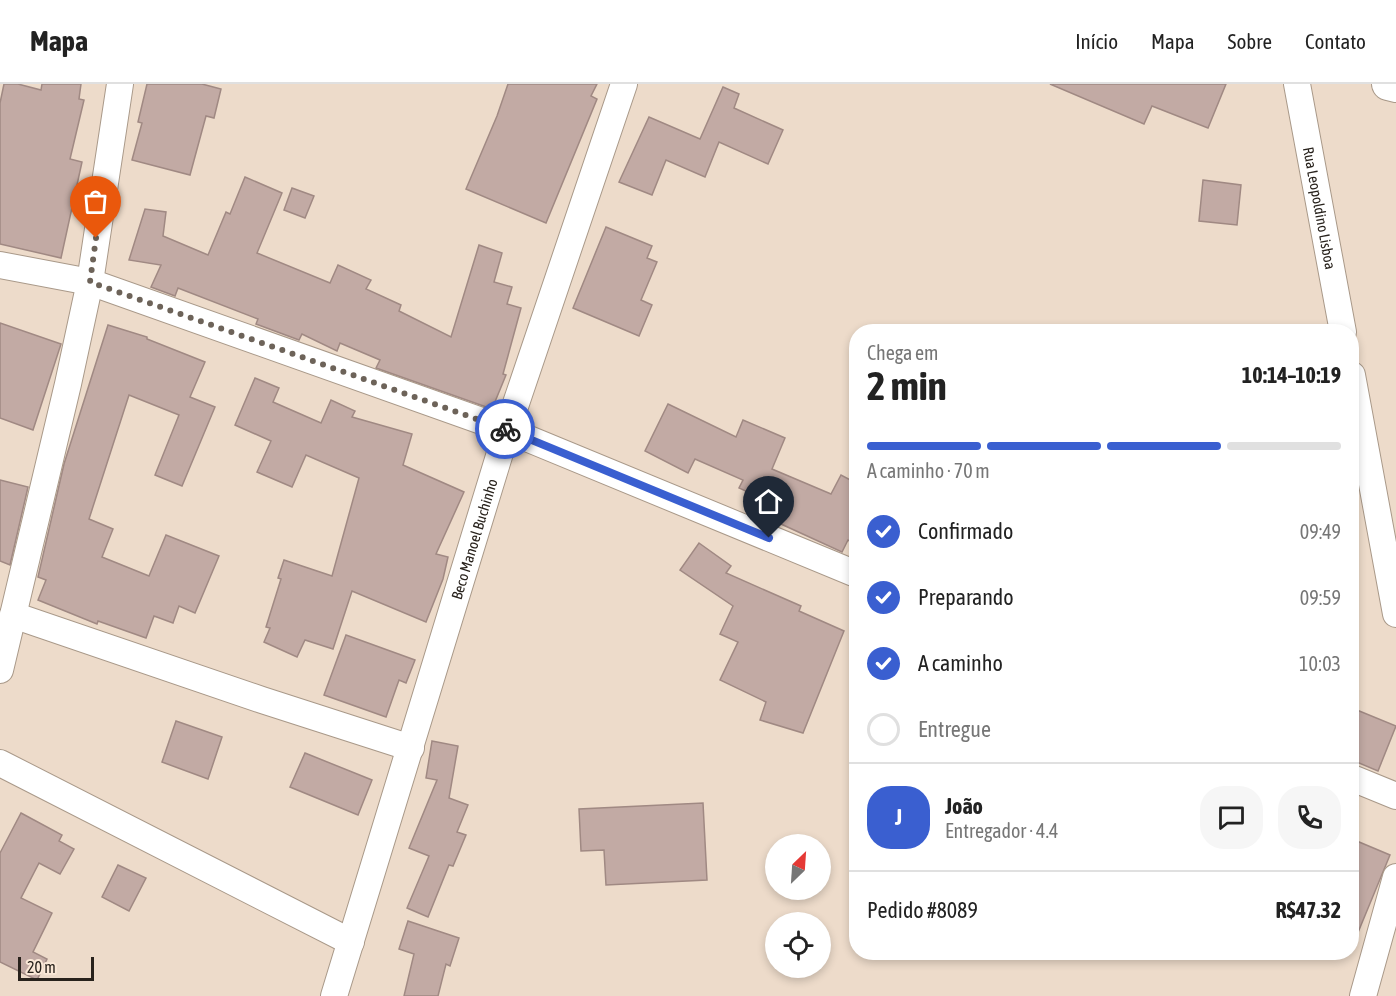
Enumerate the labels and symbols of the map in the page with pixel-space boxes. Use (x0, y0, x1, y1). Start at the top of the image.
street label: Rua Leopoldino Lisboa (1300, 145, 1340, 270)
pin (70, 176, 121, 238)
courier (475, 399, 535, 459)
pin (743, 476, 794, 538)
street label: Beco Manoel Buchinho (447, 477, 500, 601)
north arrow (765, 834, 831, 900)
scale bar (18, 954, 94, 982)

